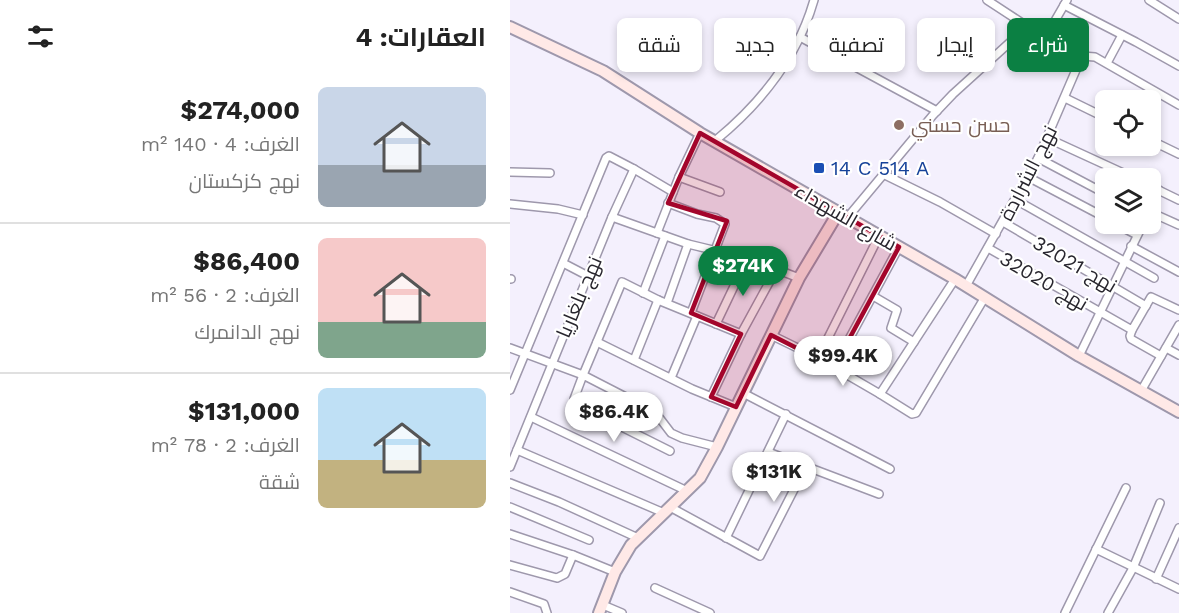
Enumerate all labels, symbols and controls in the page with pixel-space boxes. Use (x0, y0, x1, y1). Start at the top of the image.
chip: شقة (617, 18, 702, 72)
chip: جديد (714, 18, 796, 72)
chip: تصفية (808, 18, 905, 72)
chip: إيجار (917, 18, 995, 72)
chip: شراء (1007, 18, 1089, 72)
icon: filters (24, 20, 57, 53)
text: العقارات: 4 (355, 22, 486, 52)
map controls (1095, 90, 1161, 234)
button: locate (1095, 90, 1161, 156)
text: $274,000 (181, 95, 300, 125)
icon: home (366, 111, 438, 183)
place label: حسن حسني (911, 113, 1010, 141)
marker: حسن حسني (892, 118, 906, 132)
street label: نهج الشراردة (994, 121, 1064, 226)
text: الغرف: 4 · 140 m² (141, 132, 300, 156)
place label: 14 C 514 A (831, 156, 929, 180)
marker: 14 C 514 A (812, 161, 826, 175)
button: layers (1095, 168, 1161, 234)
text: نهج كزكستان (189, 169, 300, 193)
street label: شارع الشهداء (790, 178, 901, 258)
street label: نهج 32021 (1028, 230, 1121, 299)
text: $86,400 (193, 246, 300, 276)
pin: $274K (701, 246, 785, 297)
street label: نهج 32020 (995, 246, 1092, 318)
street label: نهج بلغاريا (551, 253, 609, 342)
text: $274K (712, 253, 774, 277)
icon: home (366, 262, 438, 334)
text: الغرف: 2 · 56 m² (150, 283, 300, 307)
text: نهج الدانمرك (195, 320, 300, 344)
pin: $99.4K (794, 336, 892, 387)
text: $99.4K (808, 343, 878, 367)
pin: $86.4K (565, 392, 663, 443)
text: $131,000 (188, 396, 300, 426)
text: $86.4K (579, 399, 649, 423)
icon: home (366, 412, 438, 484)
text: الغرف: 2 · 78 m² (151, 433, 300, 457)
pin: $131K (732, 452, 816, 503)
text: $131K (746, 459, 802, 483)
text: شقة (259, 470, 300, 494)

